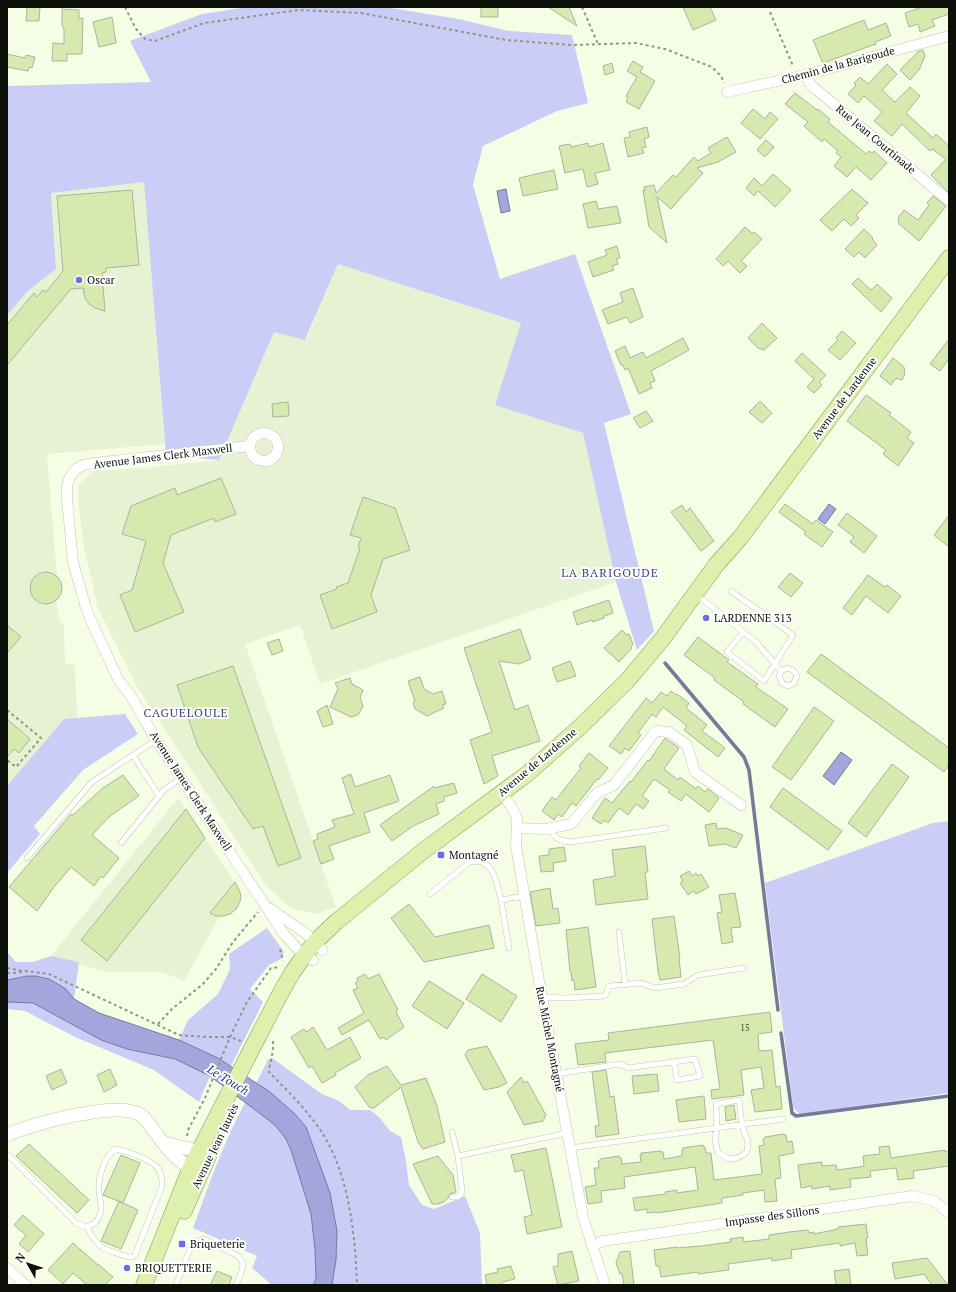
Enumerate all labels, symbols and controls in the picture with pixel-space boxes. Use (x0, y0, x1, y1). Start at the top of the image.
street label: Chemin de la Barigoude (780, 43, 897, 87)
street label: Rue Jean Courtinade (833, 101, 919, 177)
place label: Oscar (87, 273, 116, 287)
marker: Oscar (74, 275, 84, 285)
street label: Avenue de Lardenne (809, 354, 880, 442)
street label: Avenue James Clerk Maxwell (93, 441, 233, 471)
district label: LA BARIGOUDE (561, 565, 659, 580)
place label: LARDENNE 313 (714, 611, 792, 625)
marker: LARDENNE 313 (701, 613, 711, 623)
district label: CAGUELOULE (143, 705, 229, 720)
street label: Avenue de Lardenne (495, 725, 580, 799)
street label: Avenue James Clerk Maxwell (147, 729, 235, 853)
place label: Montagné (449, 848, 499, 862)
marker: Montagné (436, 850, 446, 860)
street label: Rue Michel Montagné (533, 985, 567, 1093)
house number: 15 (740, 1022, 750, 1034)
water label: Le Touch (204, 1061, 252, 1098)
street label: Avenue Jean Jaurès (188, 1101, 242, 1191)
street label: Impasse des Sillons (724, 1202, 820, 1230)
place label: Briqueterie (190, 1237, 245, 1251)
marker: Briqueterie (177, 1239, 187, 1249)
north arrow (8, 1244, 48, 1284)
text: N (12, 1250, 29, 1265)
place label: BRIQUETTERIE (135, 1261, 212, 1275)
marker: BRIQUETTERIE (122, 1263, 132, 1273)

